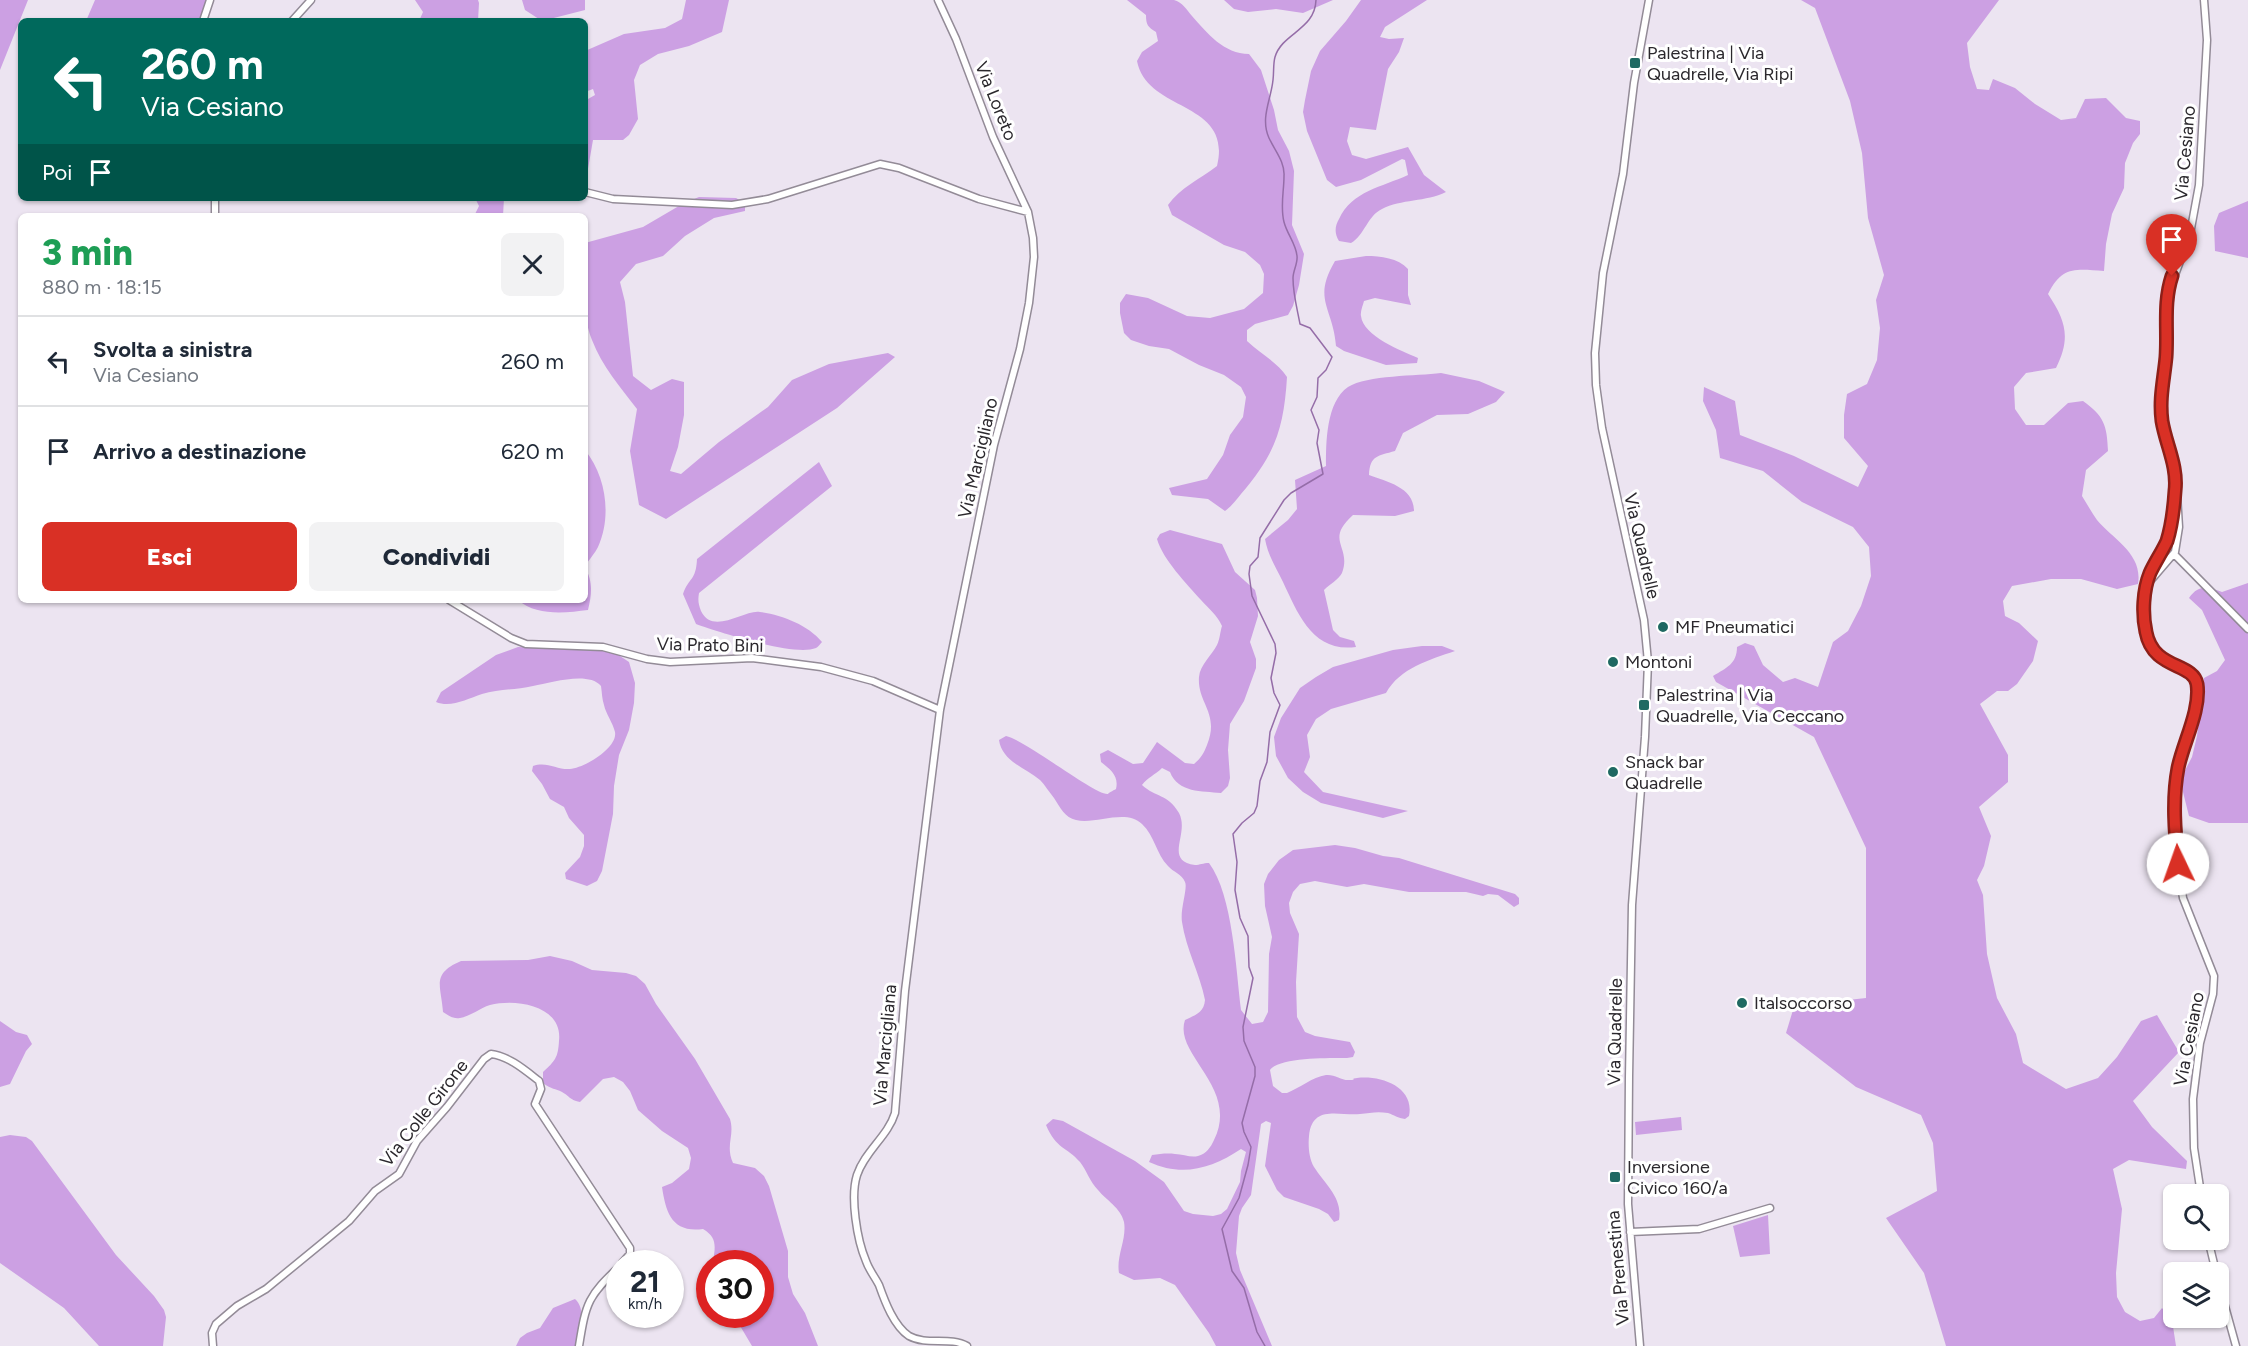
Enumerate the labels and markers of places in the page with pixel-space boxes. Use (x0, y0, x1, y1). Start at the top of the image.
place label: Palestrina | Via Quadrelle, Via Ripi (1647, 42, 1794, 85)
marker: Palestrina | Via Quadrelle, Via Ripi (1628, 56, 1642, 70)
pin (2146, 214, 2197, 276)
place label: MF Pneumatici (1675, 616, 1794, 638)
marker: MF Pneumatici (1656, 620, 1670, 634)
place label: Montoni (1625, 651, 1692, 673)
marker: Montoni (1606, 655, 1620, 669)
place label: Palestrina | Via Quadrelle, Via Ceccano (1656, 684, 1844, 727)
marker: Palestrina | Via Quadrelle, Via Ceccano (1637, 698, 1651, 712)
place label: Snack bar Quadrelle (1625, 751, 1704, 794)
marker: Snack bar Quadrelle (1606, 765, 1620, 779)
place label: Italsoccorso (1754, 992, 1852, 1014)
marker: Italsoccorso (1735, 996, 1749, 1010)
place label: Inversione Civico 160/a (1627, 1156, 1728, 1199)
marker: Inversione Civico 160/a (1608, 1170, 1622, 1184)

